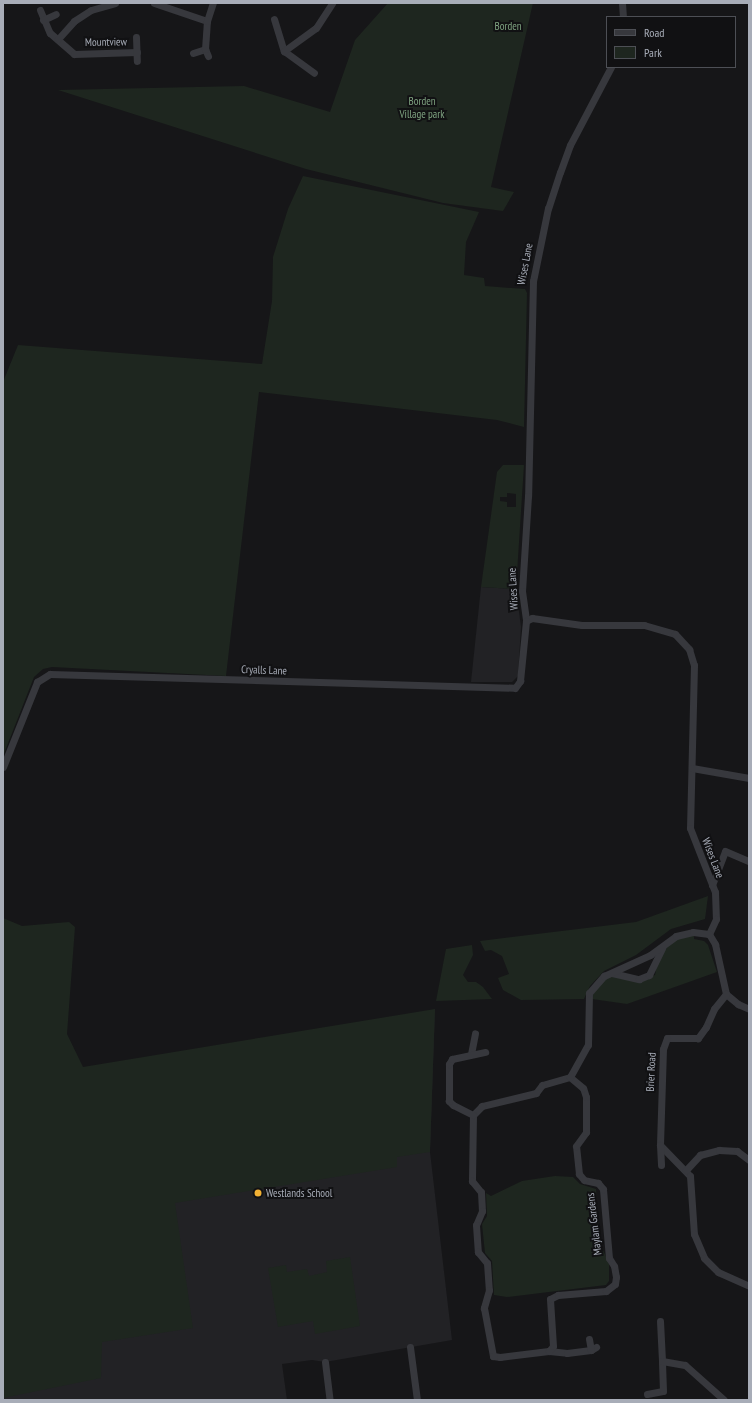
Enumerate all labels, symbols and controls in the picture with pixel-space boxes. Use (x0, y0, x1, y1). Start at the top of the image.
legend (606, 16, 736, 68)
park label: Borden (494, 19, 522, 33)
text: Road (644, 25, 664, 40)
street label: Mountview (85, 35, 127, 49)
text: Park (644, 45, 662, 60)
park label: Borden Village park (399, 95, 445, 121)
street label: Wises Lane (514, 242, 536, 286)
street label: Wises Lane (505, 568, 521, 610)
street label: Cryalls Lane (241, 663, 287, 677)
street label: Wises Lane (699, 836, 727, 880)
street label: Brier Road (643, 1052, 659, 1092)
place label: Westlands School (266, 1186, 332, 1200)
marker: Westlands School (253, 1188, 263, 1198)
street label: Maylam Gardens (584, 1192, 604, 1256)

